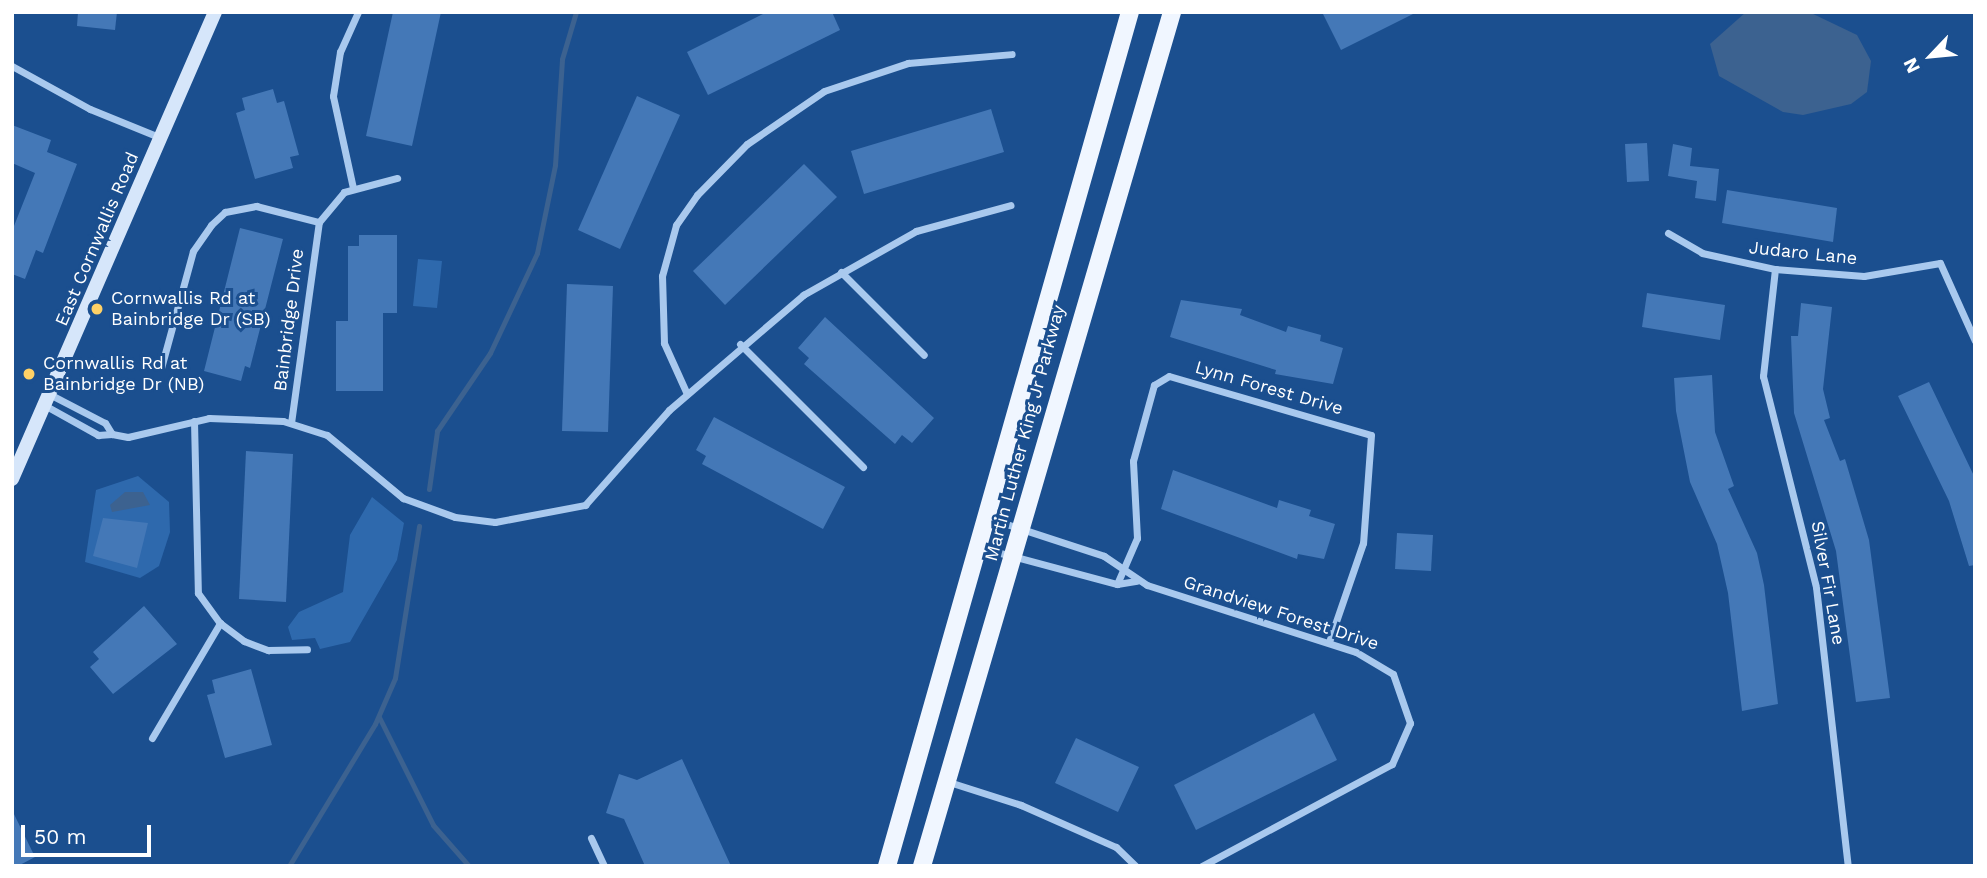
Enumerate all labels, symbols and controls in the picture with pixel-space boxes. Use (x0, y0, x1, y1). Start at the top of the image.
north arrow (1896, 21, 1966, 91)
text: N (1898, 54, 1925, 77)
street label: East Cornwallis Road (51, 149, 143, 329)
street label: Judaro Lane (1748, 237, 1858, 269)
street label: Bainbridge Drive (270, 247, 308, 393)
place label: Cornwallis Rd at Bainbridge Dr (SB) (111, 288, 271, 330)
marker: Cornwallis Rd at Bainbridge Dr (SB) (89, 301, 105, 317)
street label: Martin Luther King Jr Parkway (980, 302, 1070, 564)
place label: Cornwallis Rd at Bainbridge Dr (NB) (43, 353, 205, 396)
street label: Lynn Forest Drive (1192, 357, 1346, 419)
marker: Cornwallis Rd at Bainbridge Dr (NB) (21, 366, 37, 382)
street label: Silver Fir Lane (1806, 519, 1850, 647)
street label: Grandview Forest Drive (1180, 571, 1382, 655)
scale bar (24, 812, 154, 856)
text: 50 m (34, 824, 86, 849)

